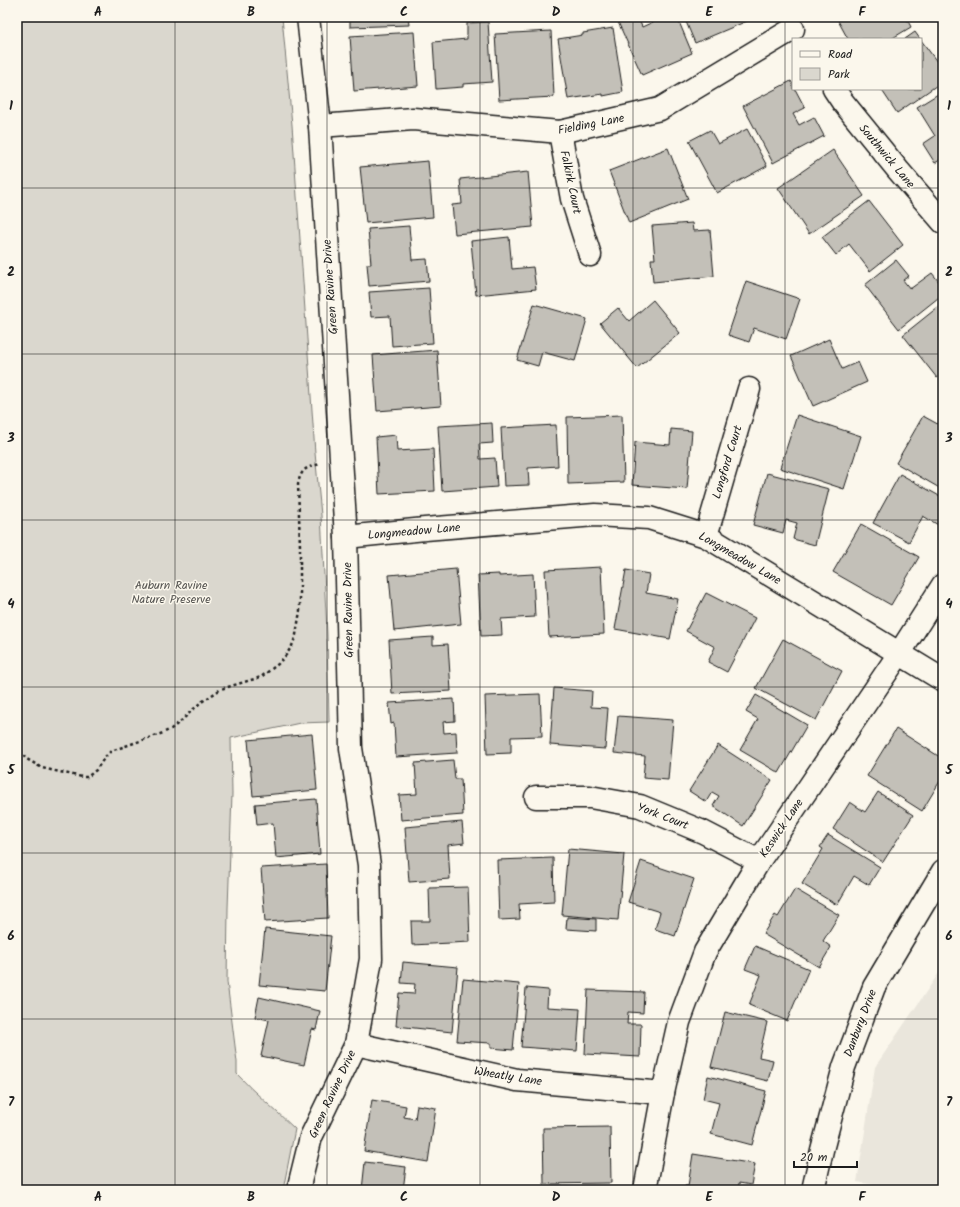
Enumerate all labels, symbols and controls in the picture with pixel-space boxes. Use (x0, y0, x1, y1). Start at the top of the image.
text: A (94, 2, 102, 23)
text: B (247, 2, 255, 23)
text: C (400, 2, 408, 23)
text: D (552, 2, 561, 23)
text: E (705, 2, 713, 23)
text: F (858, 2, 866, 23)
legend (792, 38, 922, 90)
text: Road (828, 45, 853, 64)
text: Park (828, 65, 850, 84)
text: 1 (9, 96, 13, 117)
text: 1 (947, 96, 951, 117)
street label: Fielding Lane (556, 109, 626, 140)
street label: Southwick Lane (854, 120, 920, 193)
street label: Falkirk Court (554, 148, 587, 216)
street label: Green Ravine Drive (318, 238, 343, 335)
text: 2 (7, 262, 15, 283)
text: 2 (945, 262, 953, 283)
street label: Longford Court (707, 423, 748, 501)
text: 3 (6, 428, 15, 449)
text: 3 (944, 428, 953, 449)
street label: Longmeadow Lane (367, 518, 462, 545)
street label: Longmeadow Lane (695, 527, 785, 590)
street label: Green Ravine Drive (338, 561, 359, 658)
park label: Auburn Ravine Nature Preserve (131, 576, 211, 609)
text: 4 (7, 594, 15, 615)
text: 4 (945, 594, 953, 615)
text: 5 (7, 760, 16, 781)
text: 5 (945, 760, 954, 781)
street label: Keswick Lane (754, 794, 809, 862)
street label: York Court (634, 798, 692, 835)
text: 6 (7, 926, 15, 947)
text: 6 (945, 926, 953, 947)
street label: Danbury Drive (839, 986, 882, 1060)
street label: Green Ravine Drive (304, 1046, 361, 1142)
street label: Wheatly Lane (472, 1062, 544, 1091)
text: 7 (8, 1092, 15, 1113)
text: 7 (946, 1092, 953, 1113)
scale bar (794, 1143, 857, 1169)
text: 20 m (800, 1148, 828, 1167)
text: A (94, 1187, 102, 1207)
text: B (247, 1187, 255, 1207)
text: C (400, 1187, 408, 1207)
text: D (552, 1187, 561, 1207)
text: E (705, 1187, 713, 1207)
text: F (858, 1187, 866, 1207)

